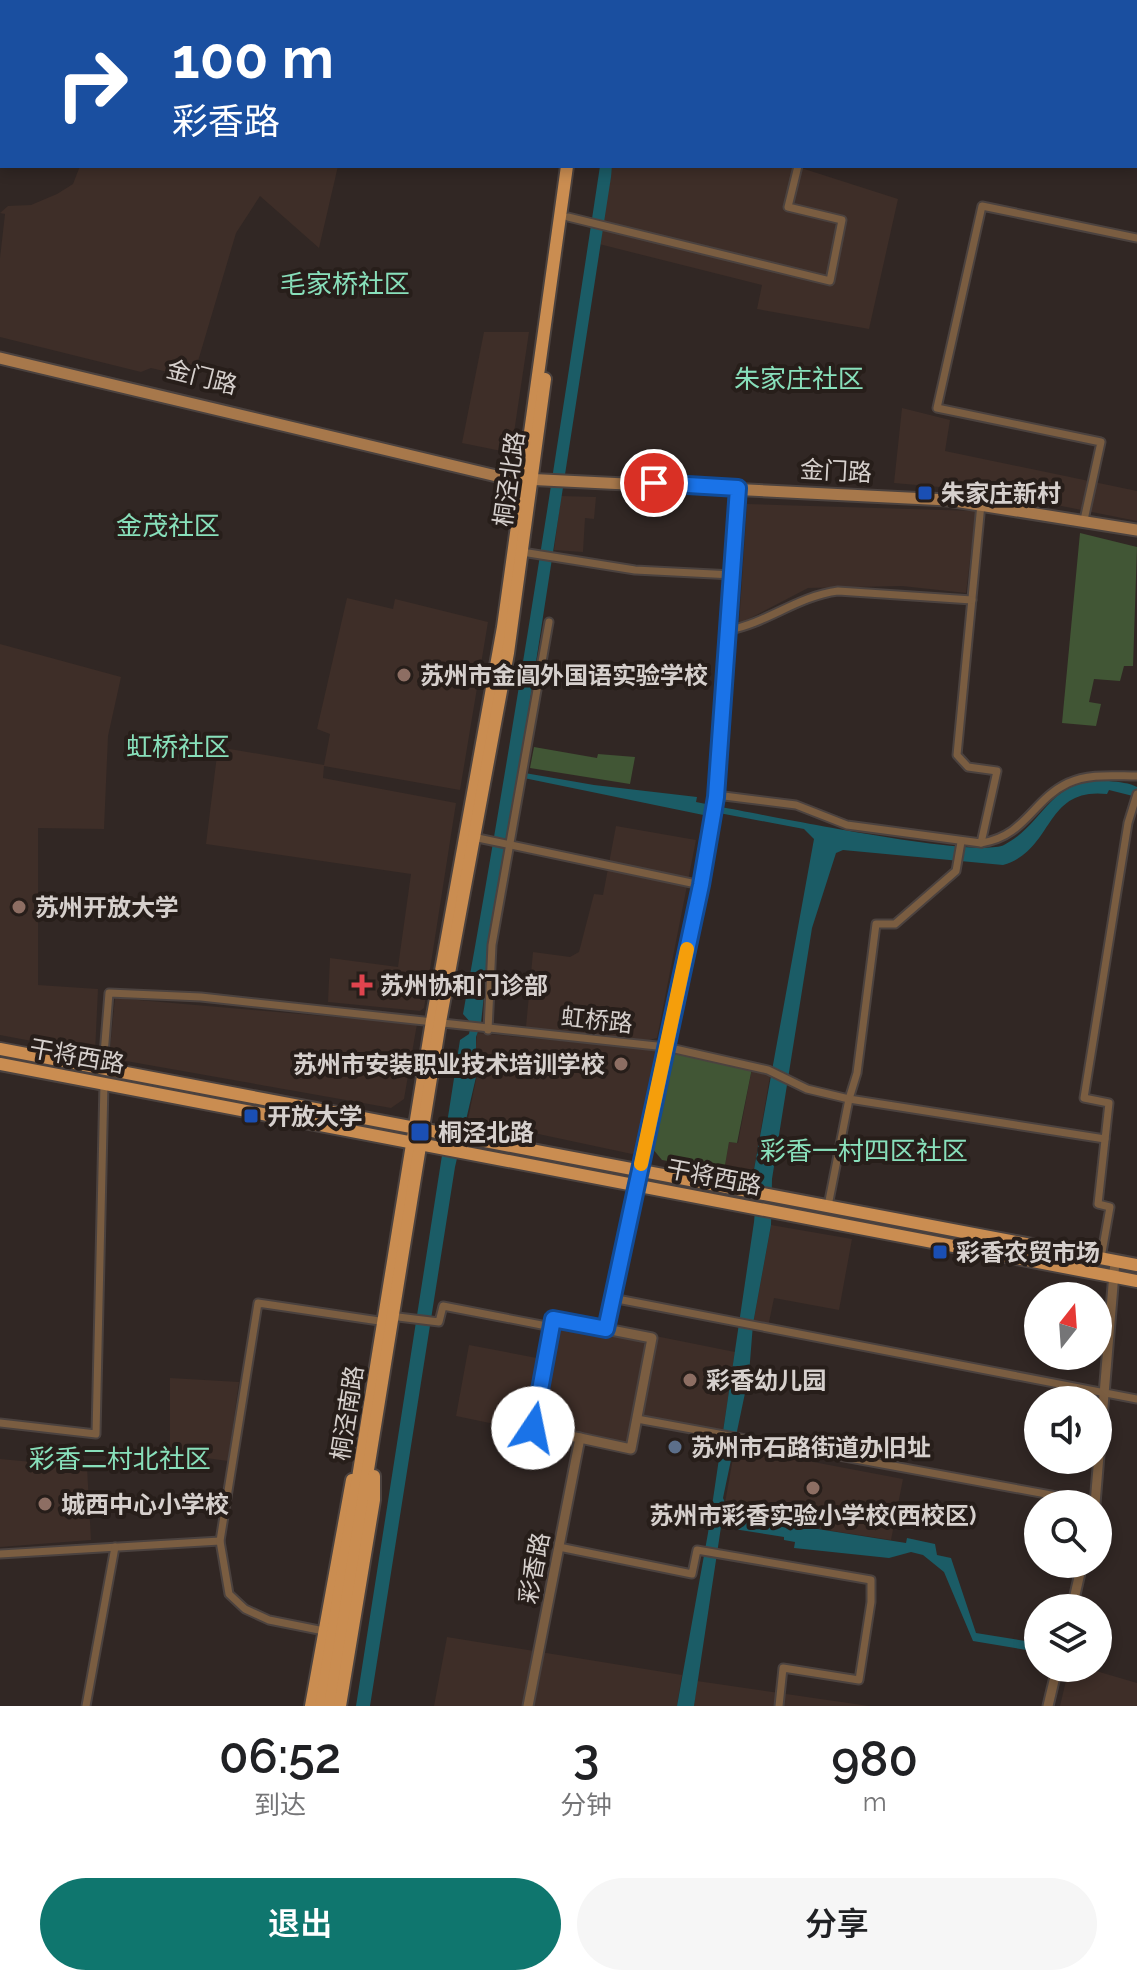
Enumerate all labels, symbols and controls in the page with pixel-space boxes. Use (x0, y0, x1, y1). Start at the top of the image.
text: 100 m (172, 25, 334, 91)
icon: right (40, 32, 144, 136)
text: 彩香路 (172, 100, 280, 142)
district label: 毛家桥社区 (280, 269, 410, 299)
street label: 金门路 (164, 354, 240, 400)
district label: 朱家庄社区 (734, 364, 864, 394)
street label: 桐泾北路 (488, 429, 530, 529)
pin (620, 449, 688, 517)
street label: 金门路 (799, 455, 873, 487)
icon: arrive (632, 461, 676, 505)
place label: 朱家庄新村 (941, 479, 1061, 508)
marker: 朱家庄新村 (916, 484, 934, 502)
district label: 金茂社区 (116, 511, 220, 541)
place label: 苏州市金阊外国语实验学校 (420, 661, 708, 690)
marker: 苏州市金阊外国语实验学校 (395, 666, 413, 684)
district label: 虹桥社区 (126, 732, 230, 762)
place label: 苏州开放大学 (35, 893, 179, 922)
marker: 苏州开放大学 (10, 898, 28, 916)
place label: 苏州协和门诊部 (380, 971, 548, 1000)
marker: 苏州协和门诊部 (351, 974, 373, 996)
street label: 虹桥路 (560, 1002, 634, 1038)
street label: 干将西路 (27, 1033, 127, 1079)
place label: 苏州市安装职业技术培训学校 (293, 1050, 605, 1079)
marker: 苏州市安装职业技术培训学校 (612, 1055, 630, 1073)
place label: 开放大学 (267, 1102, 363, 1131)
marker: 开放大学 (242, 1107, 260, 1125)
place label: 桐泾北路 (438, 1118, 534, 1147)
marker: 桐泾北路 (409, 1121, 431, 1143)
district label: 彩香一村四区社区 (760, 1136, 968, 1166)
street label: 干将西路 (664, 1154, 764, 1200)
place label: 彩香农贸市场 (956, 1238, 1100, 1267)
marker: 彩香农贸市场 (931, 1243, 949, 1261)
north arrow (1024, 1282, 1112, 1370)
map controls (1024, 1282, 1112, 1682)
street label: 桐泾南路 (325, 1363, 369, 1463)
place label: 彩香幼儿园 (706, 1366, 826, 1395)
marker: 彩香幼儿园 (681, 1371, 699, 1389)
position arrow (491, 1386, 575, 1470)
button: sound (1024, 1386, 1112, 1474)
place label: 苏州市石路街道办旧址 (691, 1433, 931, 1462)
marker: 苏州市石路街道办旧址 (666, 1438, 684, 1456)
district label: 彩香二村北社区 (29, 1444, 211, 1474)
marker: 苏州市彩香实验小学校(西校区) (804, 1479, 822, 1497)
place label: 城西中心小学校 (61, 1490, 229, 1519)
button: search (1024, 1490, 1112, 1578)
marker: 城西中心小学校 (36, 1495, 54, 1513)
place label: 苏州市彩香实验小学校(西校区) (650, 1501, 976, 1530)
street label: 彩香路 (513, 1530, 555, 1606)
button: layers (1024, 1594, 1112, 1682)
text: 06:52 (219, 1728, 341, 1784)
text: 3 (573, 1728, 599, 1784)
text: 980 (831, 1731, 918, 1787)
text: m (863, 1787, 887, 1817)
text: 到达 (254, 1790, 306, 1820)
text: 分钟 (560, 1790, 612, 1820)
button: 退出 (40, 1878, 561, 1970)
button: 分享 (577, 1878, 1097, 1970)

